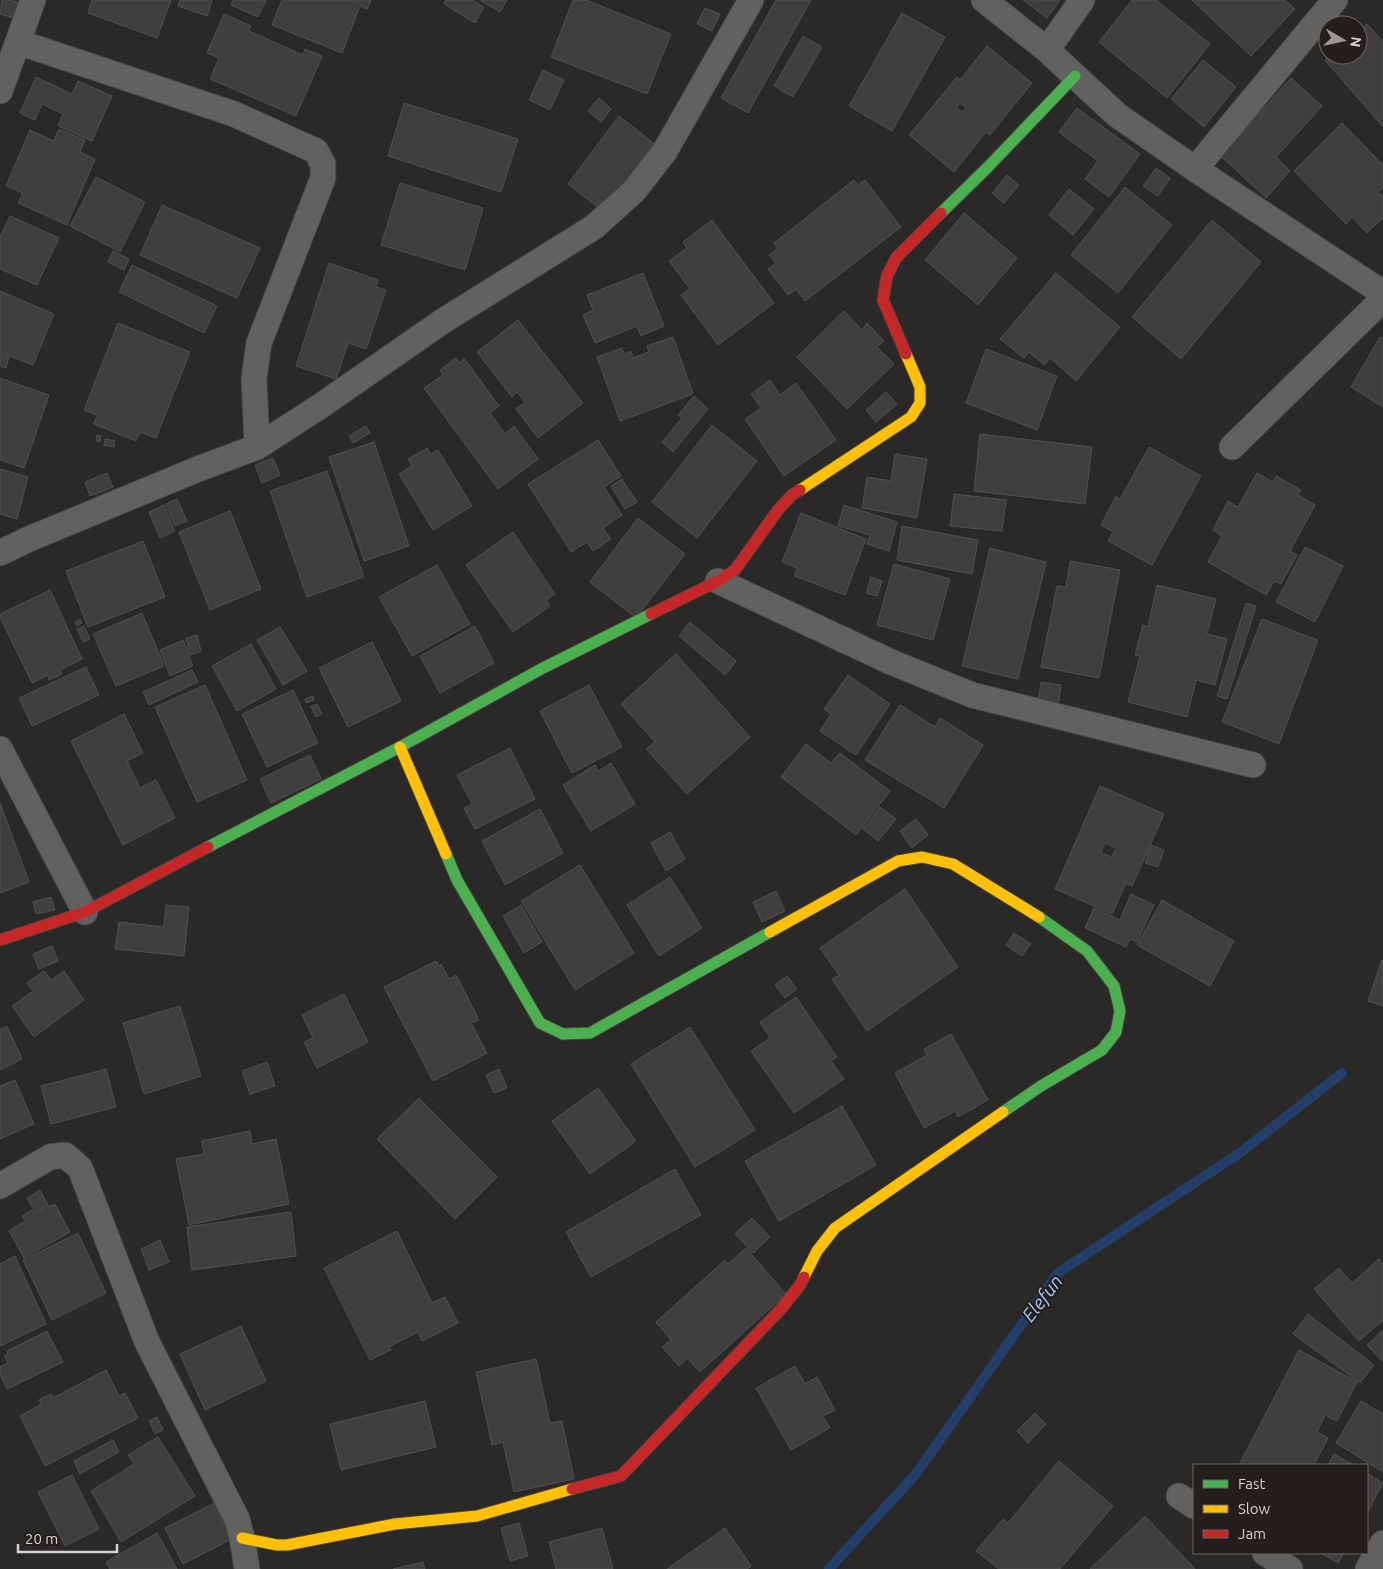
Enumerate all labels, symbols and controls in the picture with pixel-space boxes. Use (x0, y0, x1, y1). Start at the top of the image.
north arrow (1318, 15, 1368, 65)
text: N (1347, 36, 1365, 48)
water label: Elefun (1017, 1270, 1067, 1326)
legend (1193, 1464, 1368, 1554)
text: Fast (1238, 1475, 1266, 1492)
text: Slow (1238, 1500, 1271, 1517)
scale bar (18, 1522, 116, 1554)
text: Jam (1238, 1525, 1266, 1542)
text: 20 m (25, 1530, 58, 1547)

